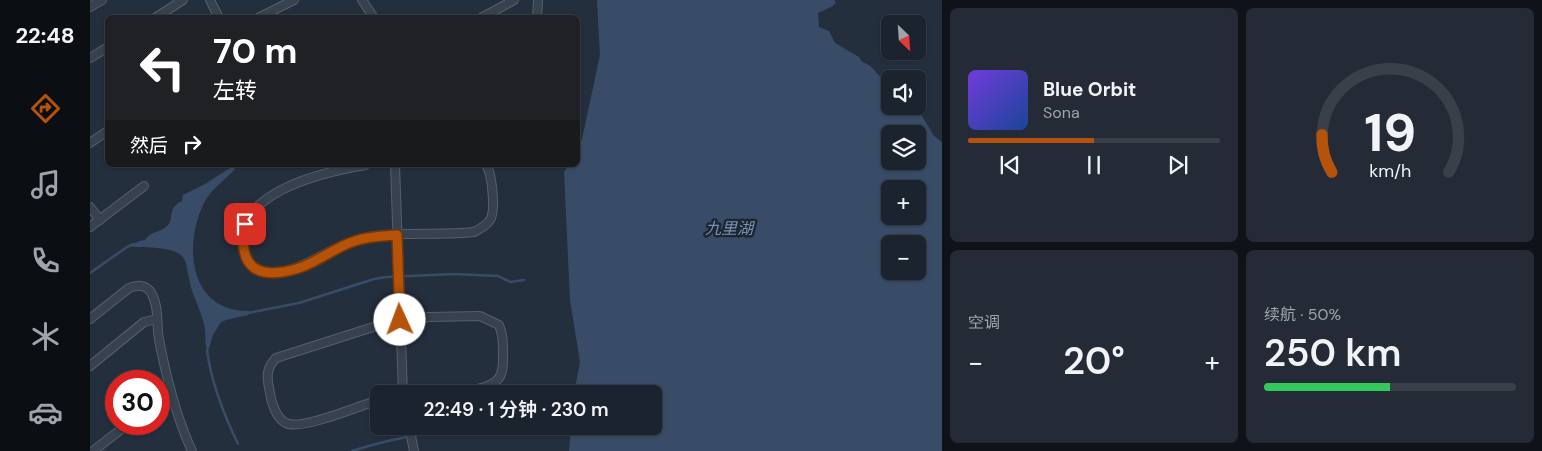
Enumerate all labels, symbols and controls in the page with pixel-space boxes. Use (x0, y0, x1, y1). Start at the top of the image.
north arrow (881, 15, 926, 60)
map controls (881, 15, 926, 280)
text: 22:48 (15, 21, 75, 50)
text: 70 m (213, 28, 297, 74)
icon: left (130, 35, 195, 100)
button: sound (881, 70, 926, 115)
text: 左转 (213, 76, 257, 105)
text: Blue Orbit (1043, 77, 1136, 102)
icon: directions (28, 91, 63, 126)
text: 19 (1364, 99, 1416, 167)
text: Sona (1043, 102, 1080, 123)
button: layers (881, 125, 926, 170)
icon: right (178, 130, 206, 158)
text: 然后 (130, 133, 168, 158)
icon: previous (996, 151, 1024, 179)
icon: pause (1080, 151, 1108, 179)
icon: next (1164, 151, 1192, 179)
text: km/h (1369, 159, 1411, 183)
icon: music (28, 167, 63, 202)
button: + (881, 180, 926, 225)
pin (224, 203, 266, 245)
icon: arrive (231, 210, 259, 238)
water label: 九里湖 (705, 218, 756, 239)
button: − (881, 235, 926, 280)
icon: phone (28, 243, 63, 278)
position arrow (373, 293, 425, 345)
text: 续航 · 50% (1264, 304, 1341, 325)
text: 空调 (968, 312, 1000, 333)
icon: climate (28, 319, 63, 354)
text: 250 km (1264, 328, 1402, 378)
text: 20° (1063, 336, 1125, 386)
text: − (968, 344, 983, 381)
text: + (1205, 344, 1220, 381)
speed limit sign: 30 (105, 370, 170, 435)
icon: car (28, 395, 63, 430)
text: 22:49 · 1 分钟 · 230 m (423, 397, 609, 422)

